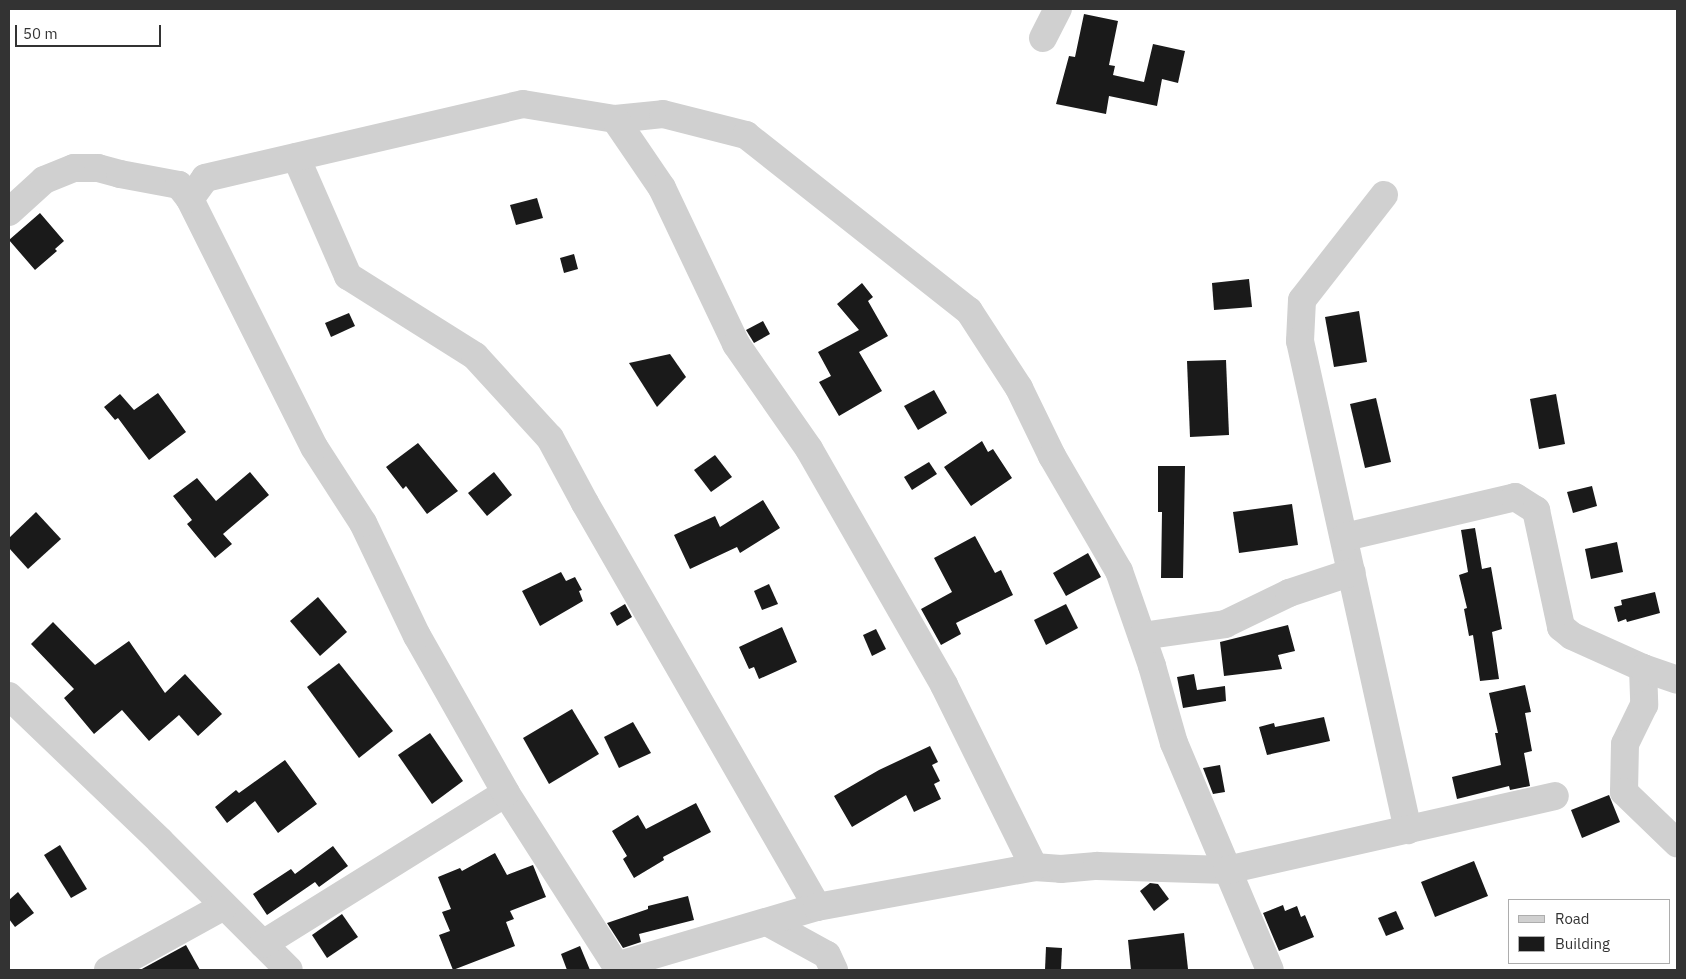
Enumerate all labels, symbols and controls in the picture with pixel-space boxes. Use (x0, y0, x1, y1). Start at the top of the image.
scale bar (18, 15, 164, 47)
text: 50 m (23, 24, 58, 43)
legend (1508, 899, 1671, 964)
text: Road (1555, 909, 1590, 928)
text: Building (1555, 934, 1610, 953)

